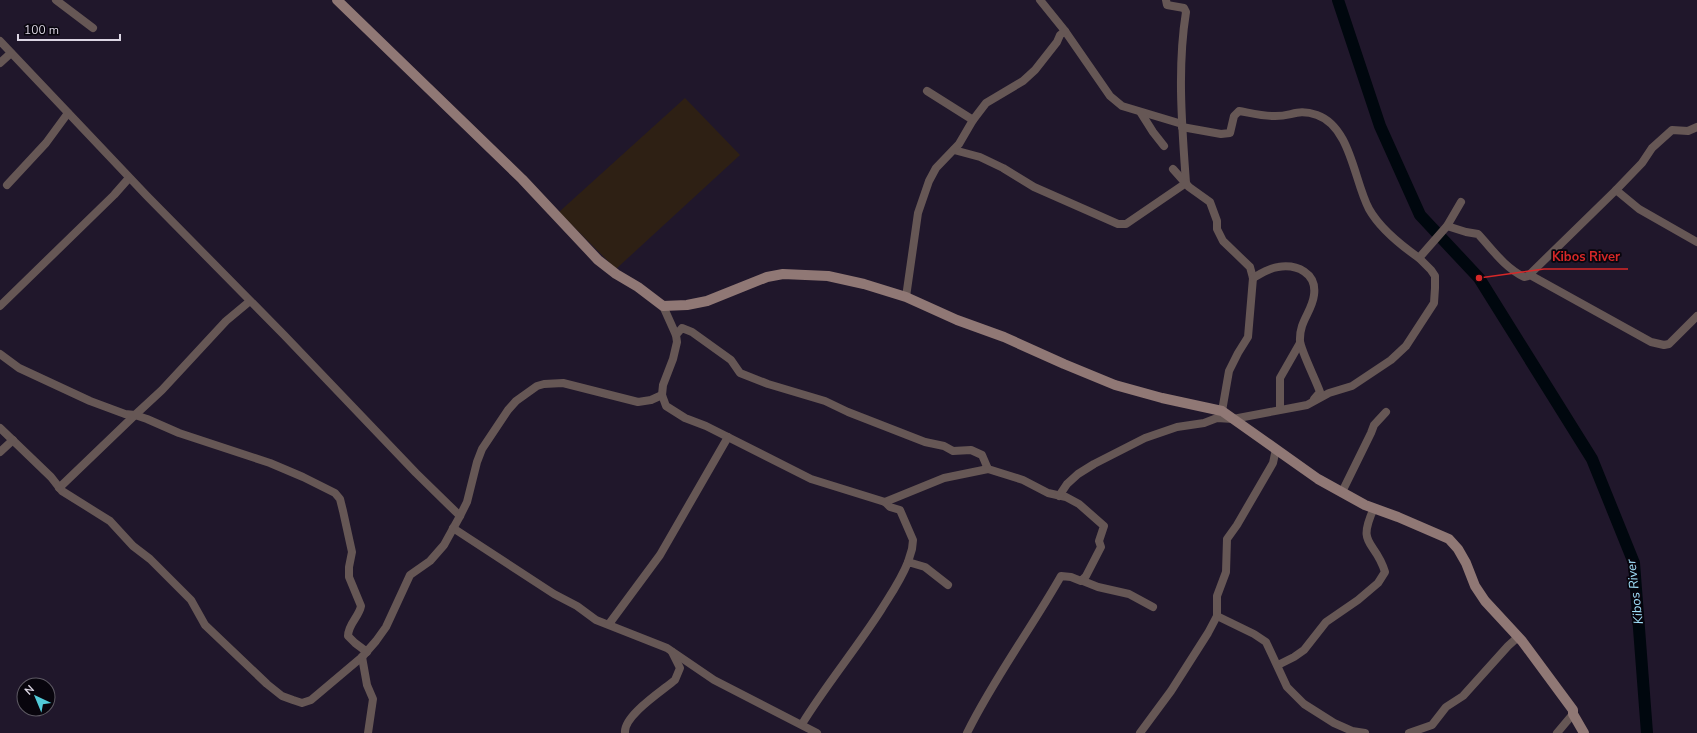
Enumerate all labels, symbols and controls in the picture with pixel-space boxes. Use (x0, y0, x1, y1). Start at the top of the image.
scale bar (18, 16, 120, 42)
text: 100 m (24, 22, 59, 38)
callout: Kibos River (1544, 244, 1628, 269)
text: Kibos River (1552, 248, 1621, 266)
water label: Kibos River (1622, 558, 1648, 625)
north arrow (16, 677, 56, 717)
text: N (21, 682, 38, 698)

